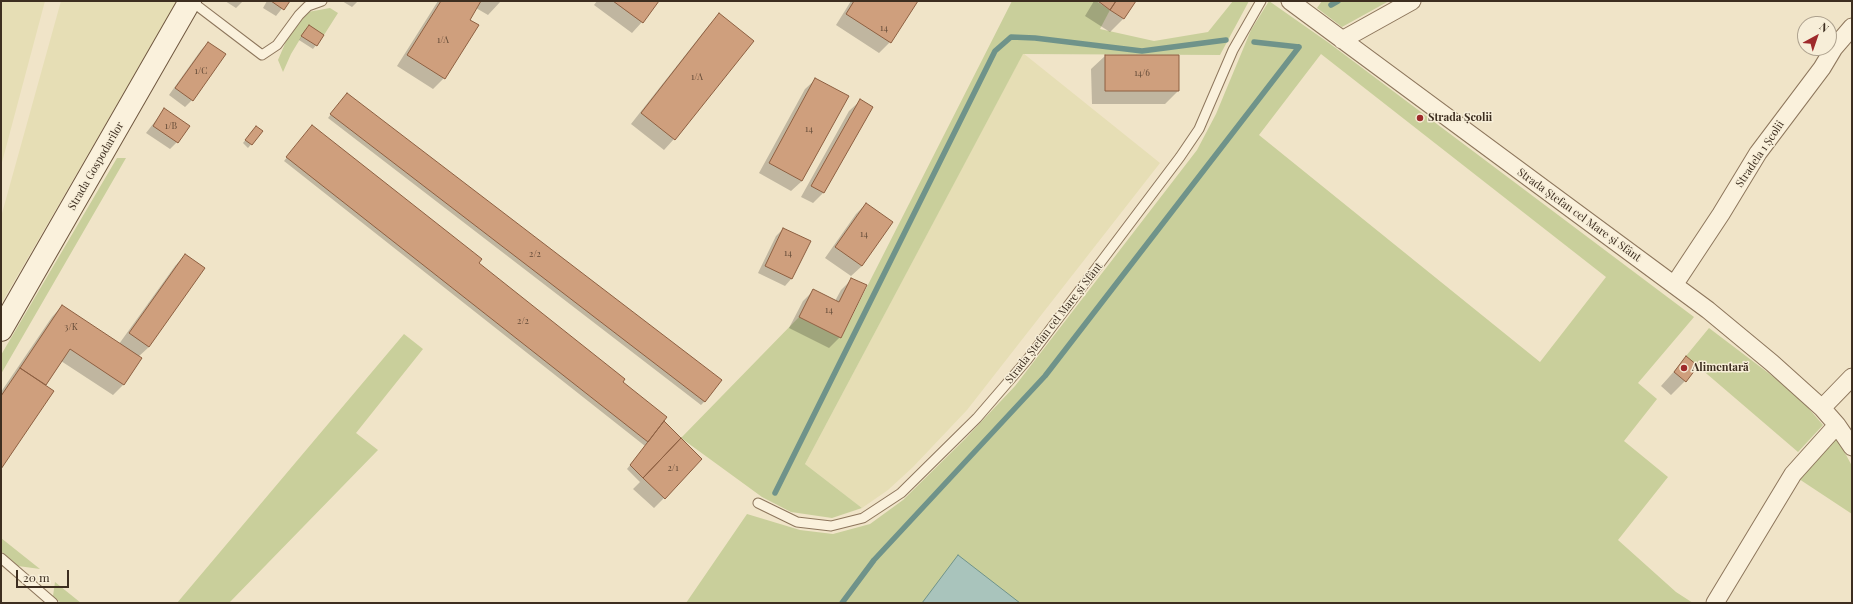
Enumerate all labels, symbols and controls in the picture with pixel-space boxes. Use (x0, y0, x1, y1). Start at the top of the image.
north arrow (1797, 16, 1837, 56)
text: N (1817, 19, 1832, 35)
house number: 14 (880, 23, 888, 33)
house number: 1/A (437, 35, 449, 45)
house number: 1/C (195, 66, 207, 76)
house number: 14/6 (1134, 68, 1150, 78)
house number: 1/A (691, 72, 703, 82)
place label: Strada Școlii (1428, 111, 1492, 125)
marker: Strada Școlii (1415, 113, 1425, 123)
street label: Stradela 1 Școlii (1733, 118, 1787, 190)
street label: Strada Gospodarilor (65, 119, 127, 213)
house number: 1/B (165, 121, 177, 131)
house number: 14 (805, 124, 813, 134)
street label: Strada Ștefan cel Mare și Sfânt (1515, 166, 1643, 264)
house number: 14 (860, 229, 868, 239)
house number: 14 (784, 248, 792, 258)
house number: 2/2 (529, 249, 541, 259)
street label: Strada Ștefan cel Mare și Sfânt (1003, 260, 1105, 386)
house number: 14 (825, 305, 833, 315)
house number: 2/2 (517, 316, 529, 326)
house number: 3/K (64, 322, 78, 332)
place label: Alimentară (1692, 361, 1749, 375)
marker: Alimentară (1679, 363, 1689, 373)
house number: 2/1 (668, 463, 678, 473)
scale bar (18, 562, 71, 588)
text: 20 m (23, 569, 50, 585)

